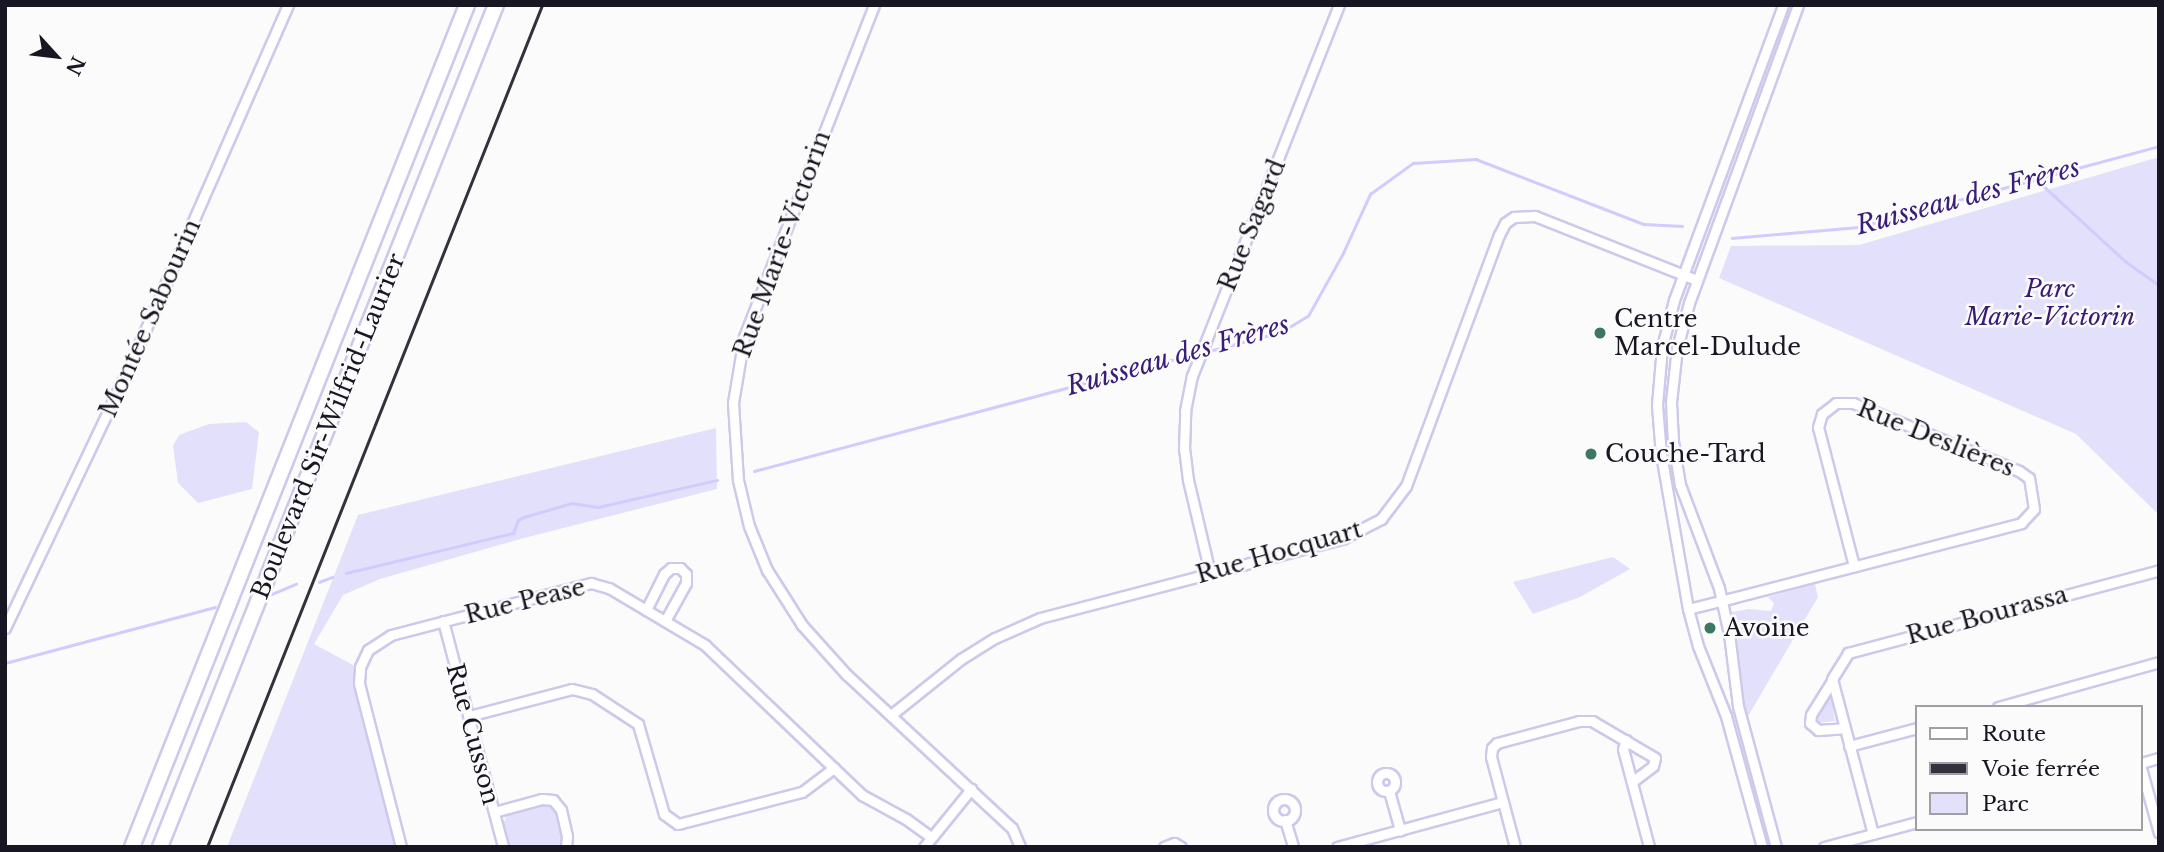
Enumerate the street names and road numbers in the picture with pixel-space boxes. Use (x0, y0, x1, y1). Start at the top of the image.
street label: Rue Marie-Victorin (728, 127, 836, 361)
street label: Rue Sagard (1213, 155, 1291, 295)
street label: Montée Sabourin (93, 215, 207, 421)
street label: Boulevard Sir-Wilfrid-Laurier (245, 249, 411, 603)
street label: Rue Deslières (1853, 393, 2019, 483)
street label: Rue Hocquart (1193, 515, 1365, 589)
street label: Rue Pease (462, 572, 588, 630)
street label: Rue Bourassa (1903, 580, 2071, 650)
street label: Rue Cusson (440, 660, 506, 808)

